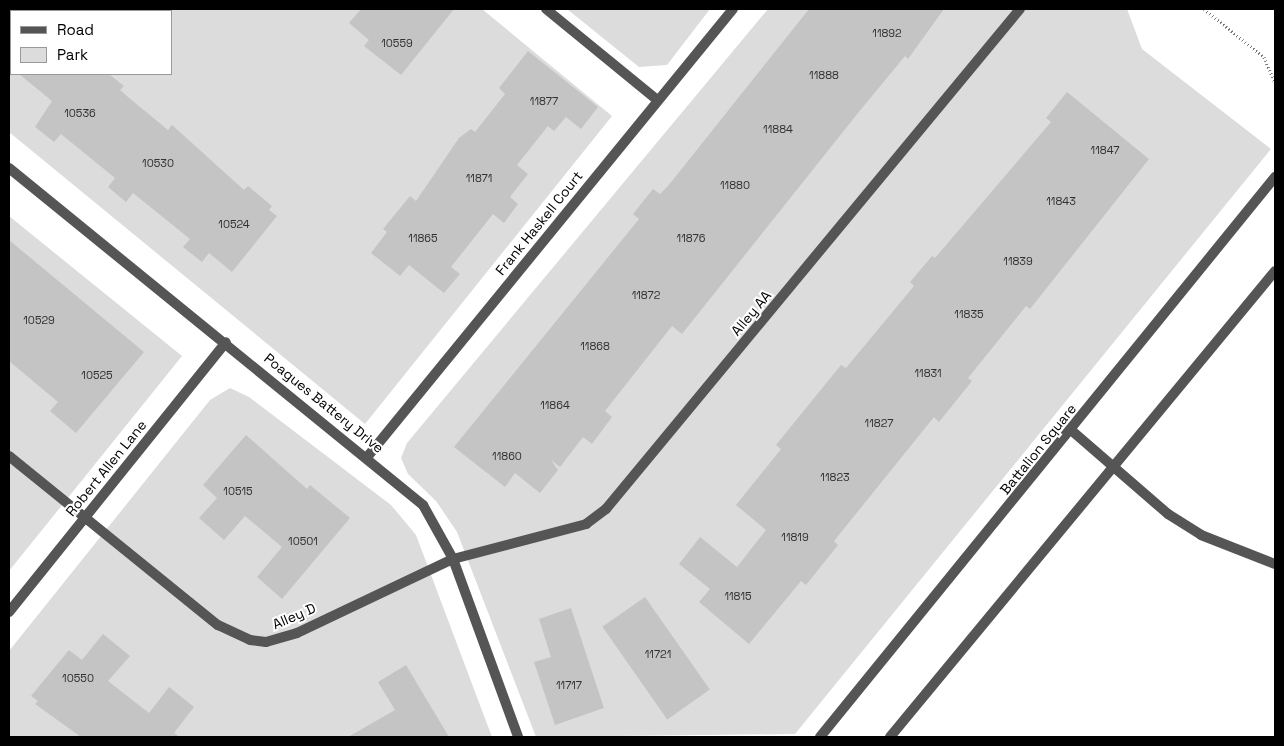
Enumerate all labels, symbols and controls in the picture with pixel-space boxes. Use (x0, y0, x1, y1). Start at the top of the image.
legend (10, 10, 172, 75)
text: Road (57, 20, 94, 39)
house number: 11892 (872, 26, 902, 40)
house number: 10559 (381, 36, 413, 50)
text: Park (57, 45, 88, 64)
house number: 11888 (809, 68, 839, 82)
house number: 11877 (530, 94, 558, 108)
house number: 10536 (64, 106, 96, 120)
house number: 11884 (763, 122, 793, 136)
house number: 11847 (1091, 143, 1119, 157)
house number: 10530 (142, 156, 174, 170)
street label: Frank Haskell Court (492, 168, 586, 278)
house number: 11871 (466, 171, 492, 185)
house number: 11880 (720, 178, 750, 192)
house number: 11843 (1046, 194, 1076, 208)
house number: 10524 (218, 217, 250, 231)
house number: 11865 (408, 231, 438, 245)
house number: 11876 (677, 231, 705, 245)
house number: 11839 (1003, 254, 1033, 268)
street label: Alley AA (727, 287, 775, 339)
house number: 11872 (632, 288, 660, 302)
house number: 11835 (954, 307, 984, 321)
house number: 10529 (23, 313, 55, 327)
house number: 11868 (580, 339, 610, 353)
street label: Poagues Battery Drive (261, 350, 387, 456)
house number: 11831 (914, 366, 942, 380)
house number: 10525 (81, 368, 113, 382)
house number: 11864 (540, 398, 570, 412)
street label: Battalion Square (996, 400, 1080, 498)
house number: 11827 (865, 416, 893, 430)
street label: Robert Allen Lane (62, 417, 150, 519)
house number: 11860 (492, 449, 522, 463)
house number: 11823 (820, 470, 850, 484)
house number: 10515 (223, 484, 253, 498)
house number: 11819 (781, 530, 809, 544)
house number: 10501 (288, 534, 318, 548)
house number: 11815 (724, 589, 752, 603)
street label: Alley D (270, 599, 318, 633)
house number: 11721 (645, 647, 671, 661)
house number: 10550 (62, 671, 94, 685)
house number: 11717 (556, 678, 582, 692)

